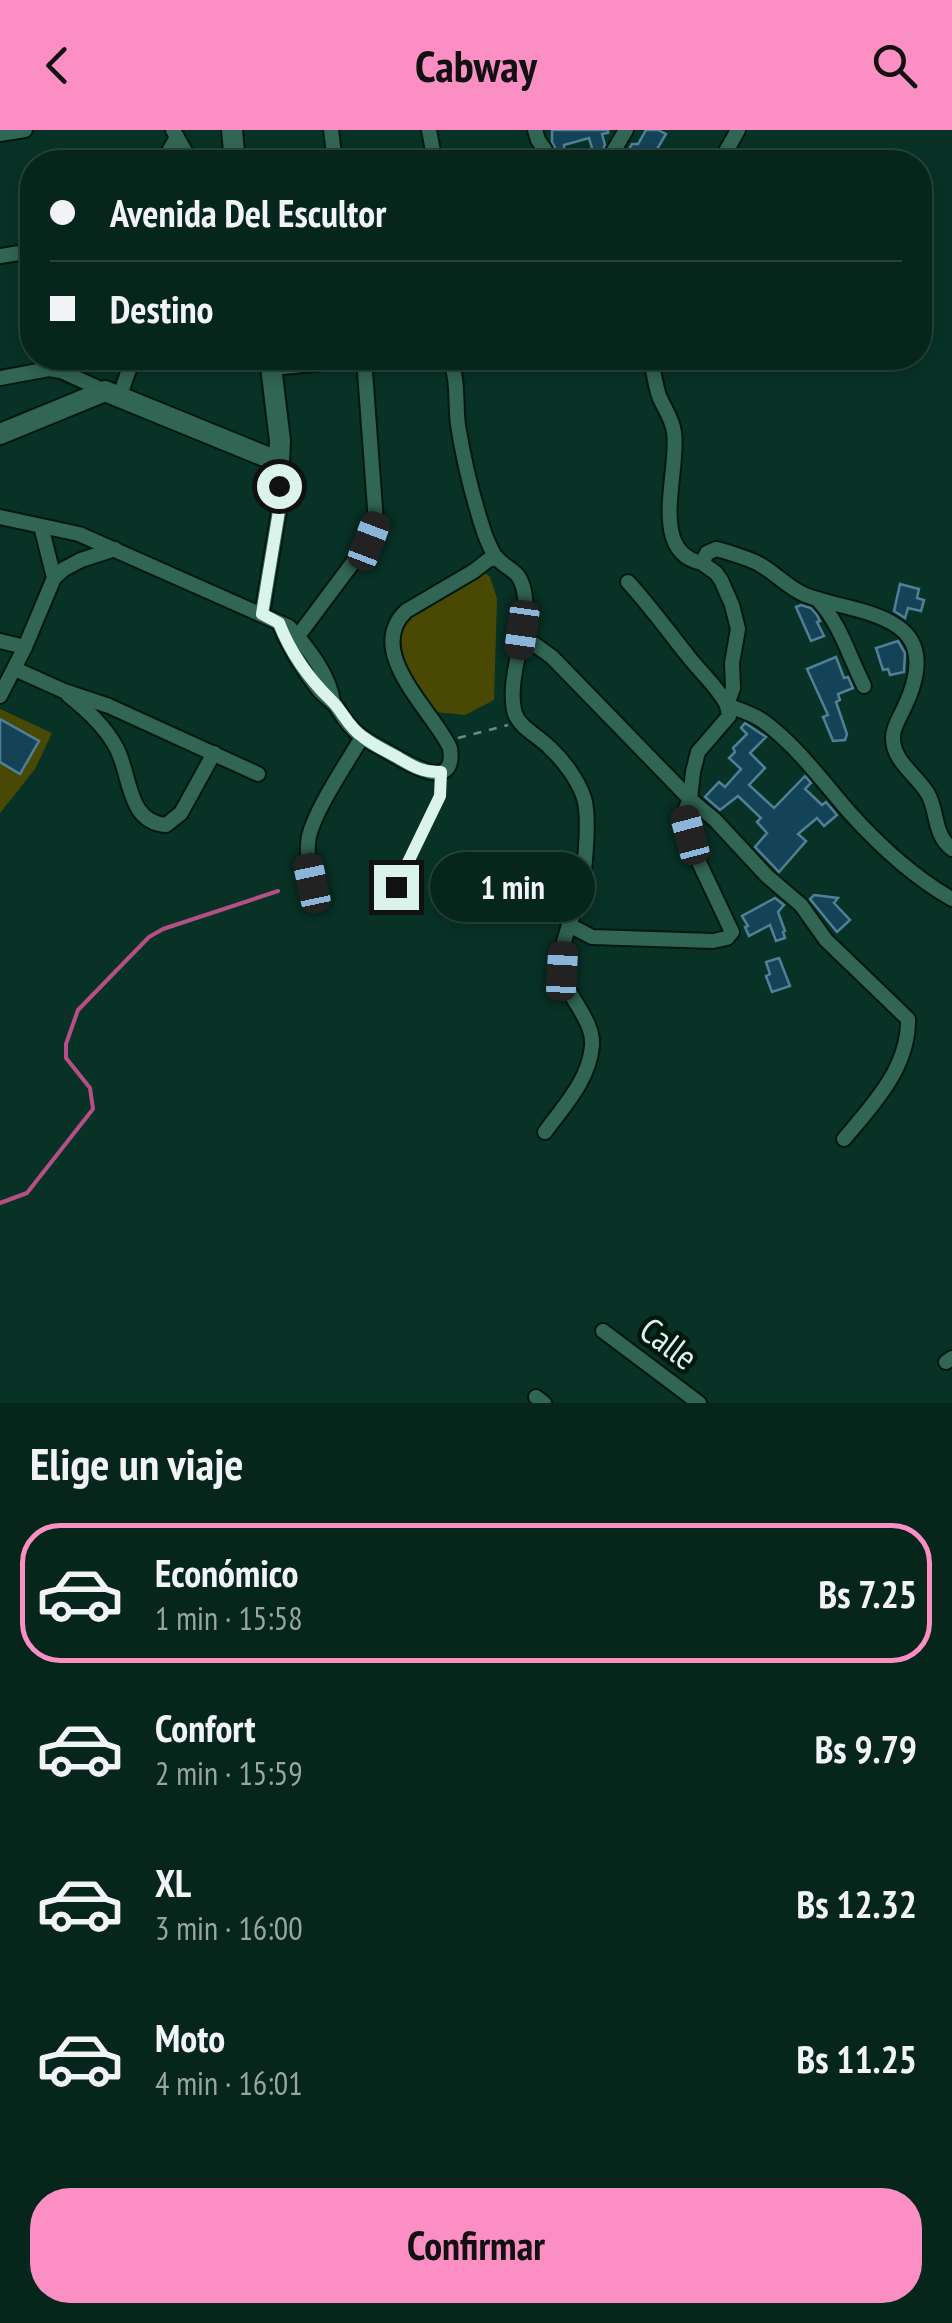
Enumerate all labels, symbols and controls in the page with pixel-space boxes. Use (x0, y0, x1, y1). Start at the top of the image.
text: Cabway (415, 36, 537, 94)
icon: back (30, 38, 85, 93)
icon: search (867, 38, 922, 93)
text: Avenida Del Escultor (110, 188, 386, 237)
text: Destino (110, 284, 213, 333)
route start (257, 464, 302, 509)
car (344, 508, 394, 574)
car (503, 598, 541, 662)
car (668, 802, 712, 868)
car (291, 851, 333, 915)
callout: 1 min (431, 852, 596, 922)
route end (374, 865, 419, 910)
text: 1 min (480, 866, 545, 908)
car (545, 940, 579, 1002)
street label: Calle (631, 1306, 707, 1380)
text: Elige un viaje (30, 1434, 244, 1492)
icon: car (35, 1548, 125, 1638)
text: Económico (155, 1548, 299, 1597)
text: Bs 7.25 (819, 1569, 917, 1618)
text: 1 min · 15:58 (155, 1597, 303, 1639)
icon: car (35, 1703, 125, 1793)
text: Confort (155, 1703, 255, 1752)
text: Bs 9.79 (815, 1724, 917, 1773)
text: 2 min · 15:59 (155, 1752, 303, 1794)
icon: car (35, 1858, 125, 1948)
text: XL (155, 1858, 191, 1907)
text: Bs 12.32 (797, 1879, 917, 1928)
text: 3 min · 16:00 (155, 1907, 303, 1949)
icon: car (35, 2013, 125, 2103)
text: Moto (155, 2013, 225, 2062)
text: Bs 11.25 (797, 2034, 917, 2083)
text: 4 min · 16:01 (155, 2062, 303, 2104)
button: Confirmar (30, 2188, 922, 2303)

